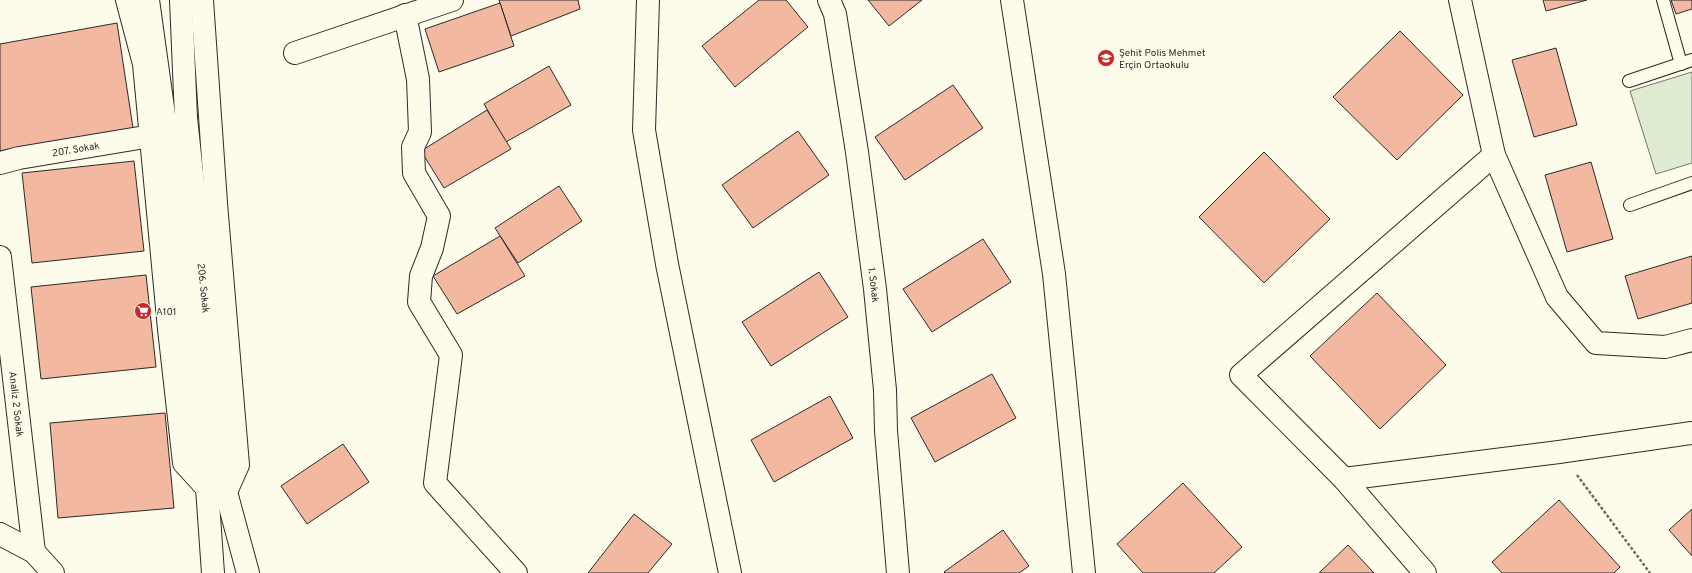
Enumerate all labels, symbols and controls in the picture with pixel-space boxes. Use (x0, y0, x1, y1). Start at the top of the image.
place label: Şehit Polis Mehmet Erçin Ortaokulu (1119, 47, 1206, 72)
school or university icon: Şehit Polis Mehmet Erçin Ortaokulu (1096, 48, 1116, 68)
street label: 207. Sokak (51, 140, 101, 160)
street label: 206. Sokak (194, 262, 212, 314)
street label: 1. Sokak (864, 267, 881, 303)
supermarket icon: A101 (133, 301, 153, 321)
place label: A101 (156, 306, 177, 319)
street label: Analiz 2 Sokak (5, 371, 26, 438)

